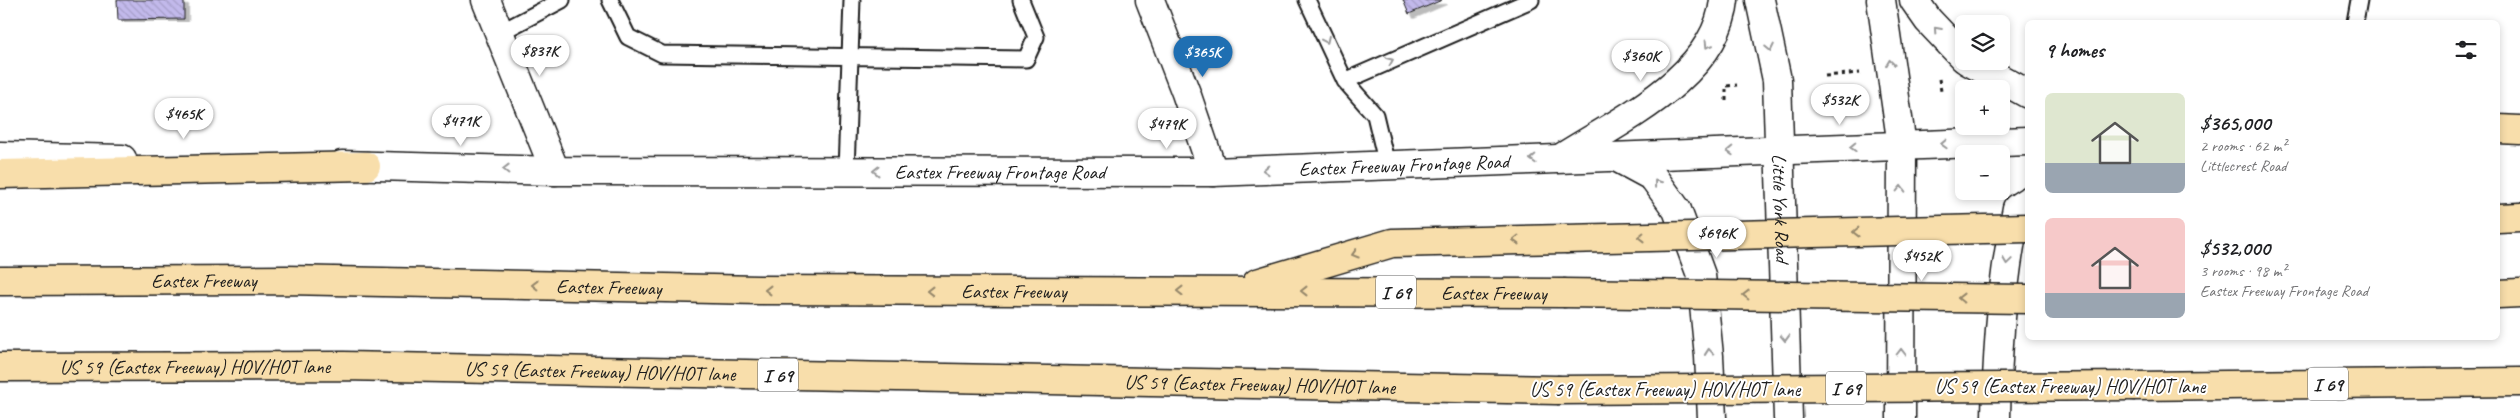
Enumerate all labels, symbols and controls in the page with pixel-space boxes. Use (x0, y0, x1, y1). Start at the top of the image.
map controls (1955, 15, 2010, 200)
button: layers (1955, 15, 2010, 70)
one-way arrow (1934, 26, 1943, 35)
pin: $837K (505, 34, 575, 77)
one-way arrow (1320, 35, 1330, 44)
pin: $365K (1168, 36, 1238, 78)
icon: filters (2452, 36, 2480, 64)
text: 9 homes (2045, 37, 2104, 63)
pin: $360K (1606, 39, 1676, 82)
one-way arrow (1705, 39, 1714, 49)
text: $837K (522, 41, 558, 61)
text: $365K (1184, 42, 1222, 62)
one-way arrow (1765, 43, 1775, 52)
text: $360K (1622, 46, 1660, 66)
one-way arrow (1385, 57, 1394, 68)
one-way arrow (1885, 58, 1896, 66)
button: + (1955, 80, 2010, 135)
pin: $532K (1805, 84, 1875, 126)
text: $532K (1822, 90, 1858, 110)
pin: $465K (149, 98, 219, 140)
text: $465K (165, 104, 203, 124)
pin: $471K (426, 104, 496, 147)
pin: $479K (1132, 108, 1202, 150)
text: $365,000 (2200, 110, 2270, 136)
text: $471K (443, 111, 479, 131)
icon: home (2085, 113, 2145, 173)
text: $479K (1149, 114, 1185, 134)
text: 2 rooms · 62 m² (2200, 136, 2286, 156)
one-way arrow (1940, 139, 1948, 149)
one-way arrow (1849, 142, 1856, 152)
one-way arrow (1726, 145, 1734, 156)
button: − (1955, 145, 2010, 200)
street label: Eastex Freeway Frontage Road (1298, 149, 1513, 182)
street label: Little York Road (1766, 153, 1795, 266)
one-way arrow (1529, 154, 1537, 165)
text: Littlecrest Road (2200, 156, 2287, 176)
street label: Eastex Freeway Frontage Road (895, 160, 1108, 185)
one-way arrow (502, 164, 510, 175)
one-way arrow (1261, 164, 1269, 175)
one-way arrow (871, 166, 879, 176)
one-way arrow (1655, 180, 1663, 189)
one-way arrow (1896, 185, 1906, 193)
pin: $696K (1682, 216, 1752, 259)
text: $696K (1698, 223, 1736, 243)
one-way arrow (1852, 227, 1860, 237)
one-way arrow (1637, 232, 1645, 242)
one-way arrow (1512, 235, 1520, 245)
text: $532,000 (2200, 235, 2270, 261)
icon: home (2085, 238, 2145, 298)
pin: $452K (1887, 240, 1957, 282)
text: $452K (1904, 246, 1940, 266)
one-way arrow (1351, 248, 1360, 258)
one-way arrow (2002, 257, 2013, 265)
text: 3 rooms · 98 m² (2200, 261, 2286, 281)
street label: Eastex Freeway (151, 268, 259, 293)
street label: Eastex Freeway (556, 274, 664, 301)
road number: I 69 (1376, 276, 1416, 308)
street label: Eastex Freeway (961, 279, 1069, 304)
one-way arrow (531, 280, 539, 291)
street label: Eastex Freeway (1441, 281, 1549, 306)
text: Eastex Freeway Frontage Road (2200, 281, 2368, 301)
one-way arrow (763, 285, 771, 295)
one-way arrow (926, 286, 934, 296)
one-way arrow (1176, 286, 1184, 296)
one-way arrow (1300, 286, 1308, 296)
one-way arrow (1742, 290, 1750, 300)
one-way arrow (1957, 293, 1965, 303)
one-way arrow (1780, 334, 1791, 342)
one-way arrow (1703, 348, 1714, 356)
one-way arrow (1896, 348, 1906, 356)
street label: US 59 (Eastex Freeway) HOV/HOT lane (60, 354, 332, 380)
street label: US 59 (Eastex Freeway) HOV/HOT lane (464, 356, 737, 387)
road number: I 69 (758, 358, 798, 392)
road number: I 69 (2308, 368, 2348, 400)
street label: US 59 (Eastex Freeway) HOV/HOT lane (1124, 369, 1397, 400)
road number: I 69 (1826, 372, 1866, 404)
street label: US 59 (Eastex Freeway) HOV/HOT lane (1935, 374, 2207, 399)
street label: US 59 (Eastex Freeway) HOV/HOT lane (1530, 377, 1802, 402)

